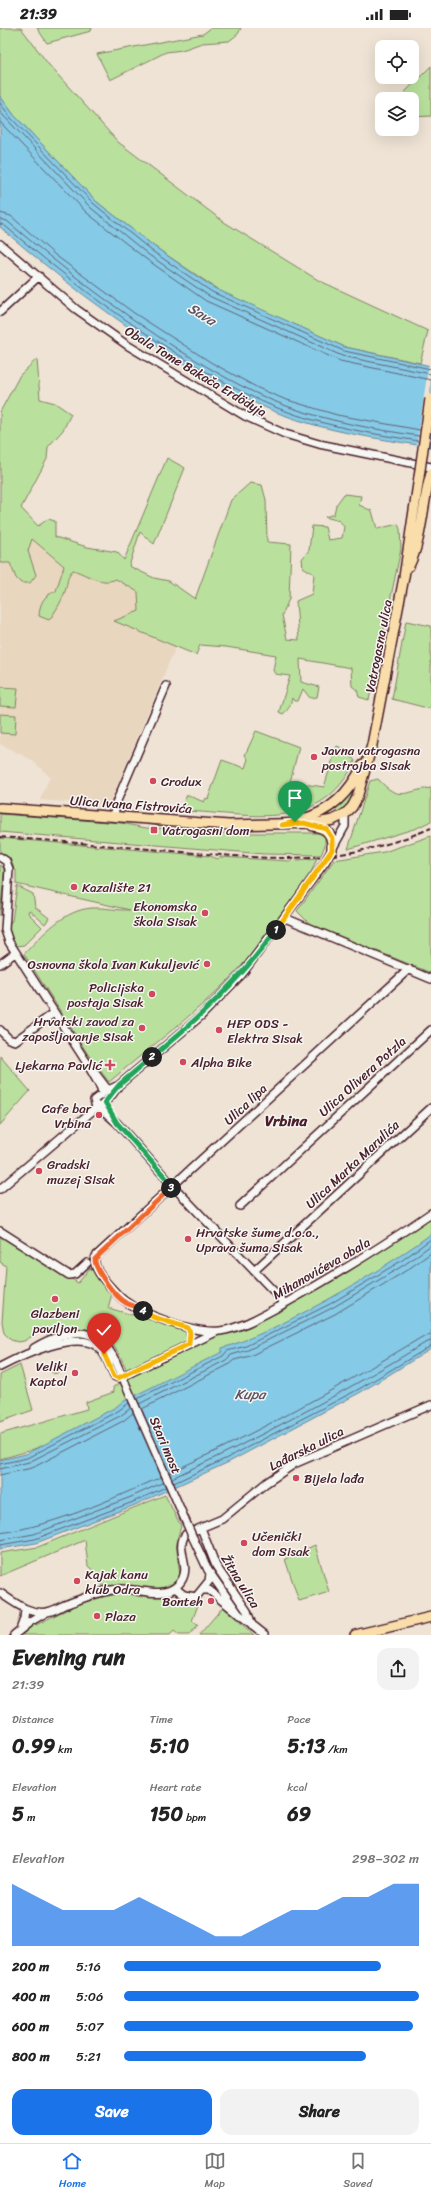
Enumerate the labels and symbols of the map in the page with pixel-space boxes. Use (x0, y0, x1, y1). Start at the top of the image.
water label: Sava (183, 296, 222, 334)
street label: Obala Tome Bakača Erdödyja (120, 320, 272, 423)
street label: Vatrogasna ulica (358, 597, 399, 695)
place label: Javna vatrogasna postrojba Sisak (321, 739, 421, 777)
marker: Javna vatrogasna postrojba Sisak (309, 752, 319, 762)
place label: Crodux (161, 770, 202, 793)
marker: Crodux (148, 776, 158, 786)
pin (278, 781, 312, 822)
street label: Ulica Ivana Fistrovića (69, 789, 193, 820)
place label: Vatrogasni dom (162, 819, 249, 842)
marker: Vatrogasni dom (149, 825, 159, 835)
place label: Kazalište 21 (82, 876, 151, 899)
marker: Kazalište 21 (69, 882, 79, 892)
place label: Ekonomska škola Sisak (132, 895, 197, 933)
marker: Ekonomska škola Sisak (200, 908, 210, 918)
pin: 1 (266, 920, 286, 940)
place label: Osnovna škola Ivan Kukuljević (28, 953, 201, 976)
marker: Osnovna škola Ivan Kukuljević (202, 959, 212, 969)
place label: Policijska postaja Sisak (66, 976, 144, 1014)
marker: Policijska postaja Sisak (147, 989, 157, 999)
place label: Hrvatski zavod za zapošljavanje Sisak (21, 1010, 134, 1048)
place label: HEP ODS - Elektra Sisak (227, 1012, 303, 1050)
marker: Hrvatski zavod za zapošljavanje Sisak (137, 1023, 147, 1033)
marker: HEP ODS - Elektra Sisak (214, 1025, 224, 1035)
street label: Ulica Olivera Potzla (313, 1030, 412, 1122)
pin: 2 (142, 1047, 162, 1067)
place label: Alpha Bike (190, 1051, 252, 1074)
place label: Ljekarna Pavlić (15, 1054, 104, 1077)
marker: Alpha Bike (178, 1057, 188, 1067)
marker: Ljekarna Pavlić (105, 1060, 115, 1070)
street label: Ulica lipa (218, 1078, 273, 1131)
place label: Cafe bar Vrbina (42, 1097, 92, 1135)
district label: Vrbina (265, 1108, 307, 1134)
marker: Cafe bar Vrbina (94, 1110, 104, 1120)
street label: Ulica Marka Marulića (300, 1114, 405, 1214)
place label: Gradski muzej Sisak (47, 1153, 115, 1191)
marker: Gradski muzej Sisak (34, 1166, 44, 1176)
pin: 3 (161, 1178, 181, 1198)
place label: Hrvatske šume d.o.o., Uprava šuma Sisak (196, 1221, 319, 1259)
street label: Mihanovićeva obala (268, 1231, 375, 1306)
marker: Hrvatske šume d.o.o., Uprava šuma Sisak (183, 1234, 193, 1244)
marker: Glazbeni paviljon (50, 1294, 60, 1304)
pin: 4 (133, 1301, 153, 1321)
place label: Glazbeni paviljon (31, 1302, 80, 1340)
pin (87, 1313, 121, 1354)
place label: Veliki Kaptol (30, 1355, 67, 1393)
marker: Veliki Kaptol (70, 1368, 80, 1378)
water label: Kupa (235, 1382, 267, 1407)
street label: Stari most (143, 1413, 188, 1478)
street label: Lađarska ulica (265, 1420, 348, 1477)
place label: Bijela lađa (304, 1467, 364, 1490)
marker: Bijela lađa (291, 1473, 301, 1483)
place label: Učenički dom Sisak (252, 1525, 309, 1563)
marker: Učenički dom Sisak (239, 1538, 249, 1548)
street label: Žitna ulica (215, 1550, 267, 1613)
place label: Kajak kanu klub Odra (85, 1563, 148, 1601)
marker: Kajak kanu klub Odra (72, 1576, 82, 1586)
place label: Bonteh (162, 1590, 203, 1613)
marker: Bonteh (206, 1596, 216, 1606)
place label: Plaza (105, 1605, 136, 1628)
marker: Plaza (92, 1611, 102, 1621)

